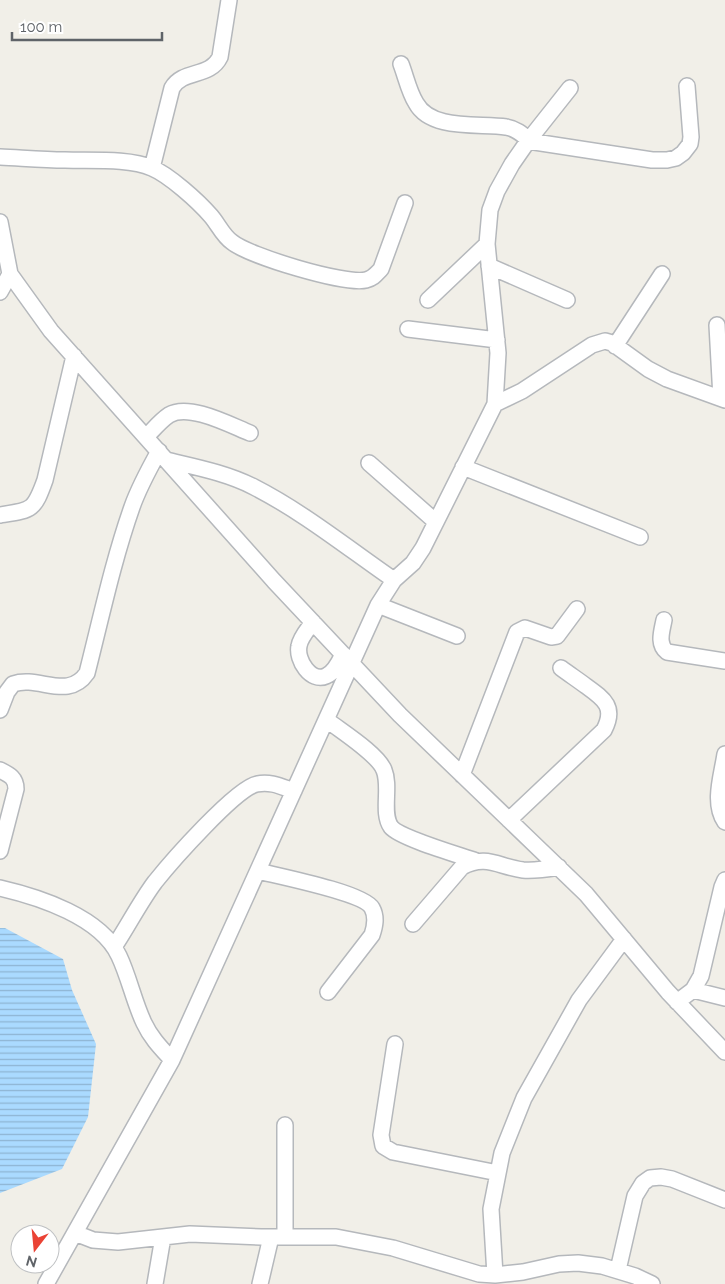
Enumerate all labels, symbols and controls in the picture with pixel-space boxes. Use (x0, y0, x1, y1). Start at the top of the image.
scale bar (12, 10, 162, 42)
text: 100 m (20, 18, 62, 36)
north arrow (10, 1224, 60, 1274)
text: N (24, 1252, 39, 1271)

